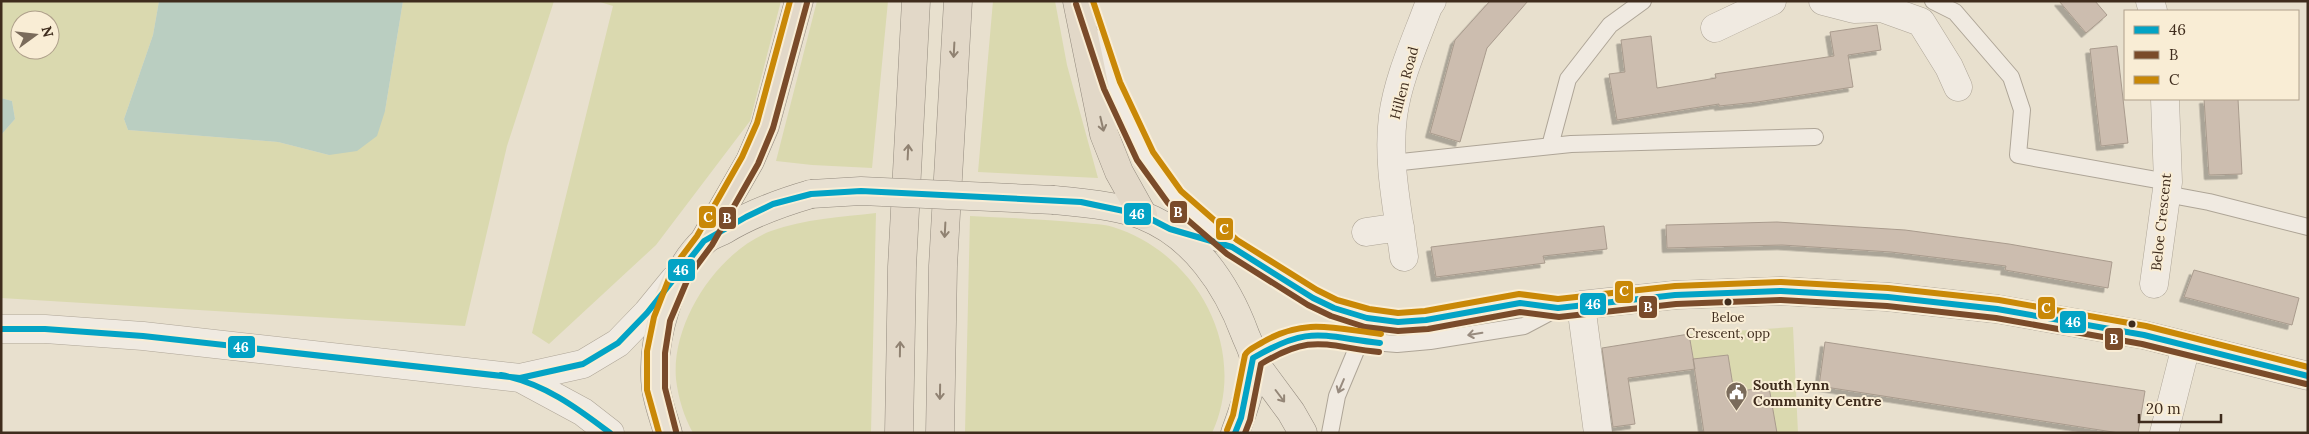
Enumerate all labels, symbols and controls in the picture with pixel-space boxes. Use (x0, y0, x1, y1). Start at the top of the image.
north arrow (10, 10, 60, 60)
legend (2124, 10, 2299, 100)
text: 46 (2169, 20, 2186, 39)
text: N (37, 24, 58, 39)
one-way arrow (950, 42, 959, 58)
street label: Hillen Road (1386, 45, 1422, 121)
text: B (2169, 45, 2178, 64)
text: C (2169, 70, 2180, 89)
one-way arrow (1098, 115, 1107, 131)
one-way arrow (903, 144, 912, 160)
street label: Beloe Crescent (2147, 172, 2175, 272)
line badge: B (1169, 200, 1188, 224)
line badge: 46 (1123, 202, 1152, 226)
text: B (1173, 203, 1183, 221)
line badge: C (698, 205, 717, 229)
text: 46 (1129, 205, 1145, 223)
line badge: B (718, 206, 737, 230)
text: C (703, 208, 713, 226)
text: B (722, 209, 732, 227)
line badge: C (1215, 217, 1234, 241)
text: C (1219, 220, 1229, 238)
one-way arrow (940, 221, 949, 237)
line badge: 46 (667, 258, 696, 282)
text: 46 (673, 261, 689, 279)
line badge: C (1614, 280, 1634, 304)
text: C (1619, 282, 1629, 300)
line badge: 46 (1579, 292, 1607, 316)
text: 46 (1585, 295, 1601, 313)
line badge: B (1638, 295, 1658, 319)
line badge: C (2037, 296, 2056, 320)
marker: Beloe Crescent, opp (1723, 297, 1733, 307)
text: B (1643, 298, 1653, 316)
text: C (2041, 299, 2051, 317)
place label: Beloe Crescent, opp (1686, 309, 1770, 342)
line badge: 46 (2059, 310, 2087, 334)
text: 46 (2065, 313, 2081, 331)
unlabelled marker (2127, 319, 2137, 329)
line badge: B (2104, 327, 2124, 351)
one-way arrow (1468, 329, 1484, 339)
text: B (2109, 330, 2119, 348)
line badge: 46 (227, 335, 256, 359)
text: 46 (233, 338, 249, 356)
one-way arrow (896, 341, 905, 357)
place label: South Lynn Community Centre (1753, 376, 1882, 410)
one-way arrow (1335, 378, 1345, 393)
public building icon: South Lynn Community Centre (1725, 381, 1749, 412)
one-way arrow (936, 384, 945, 400)
one-way arrow (1275, 389, 1285, 403)
scale bar (2139, 392, 2222, 424)
text: 20 m (2146, 399, 2181, 418)

